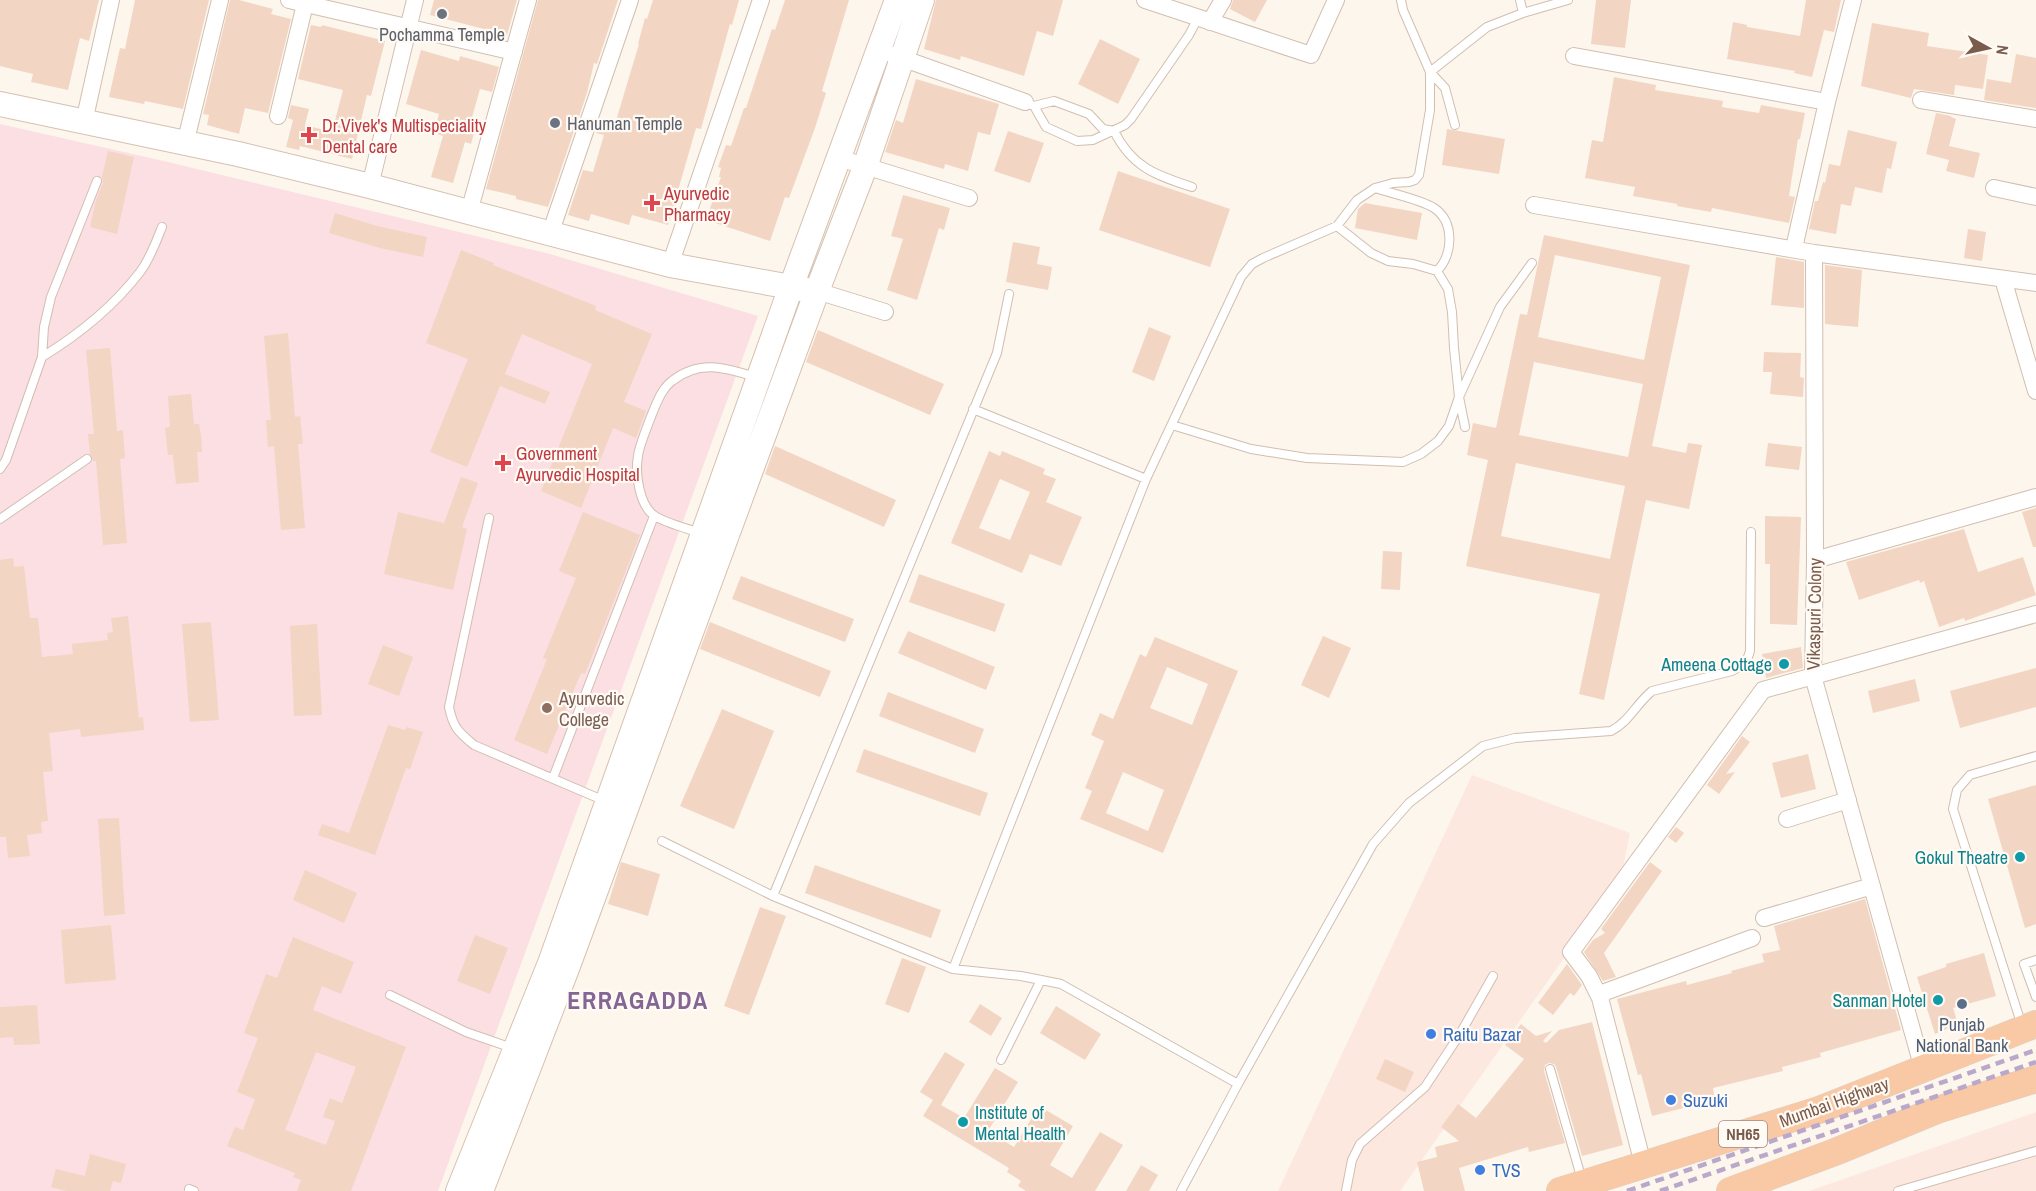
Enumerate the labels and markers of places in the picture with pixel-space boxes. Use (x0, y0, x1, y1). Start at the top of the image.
marker: Pochamma Temple (435, 7, 449, 21)
place label: Pochamma Temple (379, 22, 505, 47)
place label: Hanuman Temple (567, 111, 682, 136)
place label: Dr.Vivek's Multispeciality Dental care (322, 113, 487, 159)
marker: Hanuman Temple (548, 116, 562, 130)
marker: Dr.Vivek's Multispeciality Dental care (300, 126, 318, 144)
place label: Ayurvedic Pharmacy (663, 181, 731, 227)
marker: Ayurvedic Pharmacy (645, 196, 659, 210)
place label: Government Ayurvedic Hospital (515, 441, 640, 487)
marker: Government Ayurvedic Hospital (494, 454, 512, 472)
place label: Ameena Cottage (1660, 652, 1772, 677)
marker: Ameena Cottage (1777, 657, 1791, 671)
place label: Ayurvedic College (558, 686, 624, 732)
marker: Ayurvedic College (540, 701, 554, 715)
place label: Gokul Theatre (1915, 845, 2008, 870)
marker: Gokul Theatre (2013, 850, 2027, 864)
place label: Sanman Hotel (1832, 988, 1926, 1013)
marker: Sanman Hotel (1931, 993, 1945, 1007)
marker: Punjab National Bank (1955, 997, 1969, 1011)
place label: Punjab National Bank (1916, 1012, 2009, 1058)
place label: Raitu Bazar (1443, 1022, 1521, 1047)
marker: Raitu Bazar (1424, 1027, 1438, 1041)
place label: Suzuki (1683, 1088, 1728, 1113)
marker: Suzuki (1664, 1093, 1678, 1107)
place label: Institute of Mental Health (975, 1100, 1066, 1146)
marker: Institute of Mental Health (956, 1115, 970, 1129)
place label: TVS (1492, 1158, 1521, 1183)
marker: TVS (1473, 1163, 1487, 1177)

